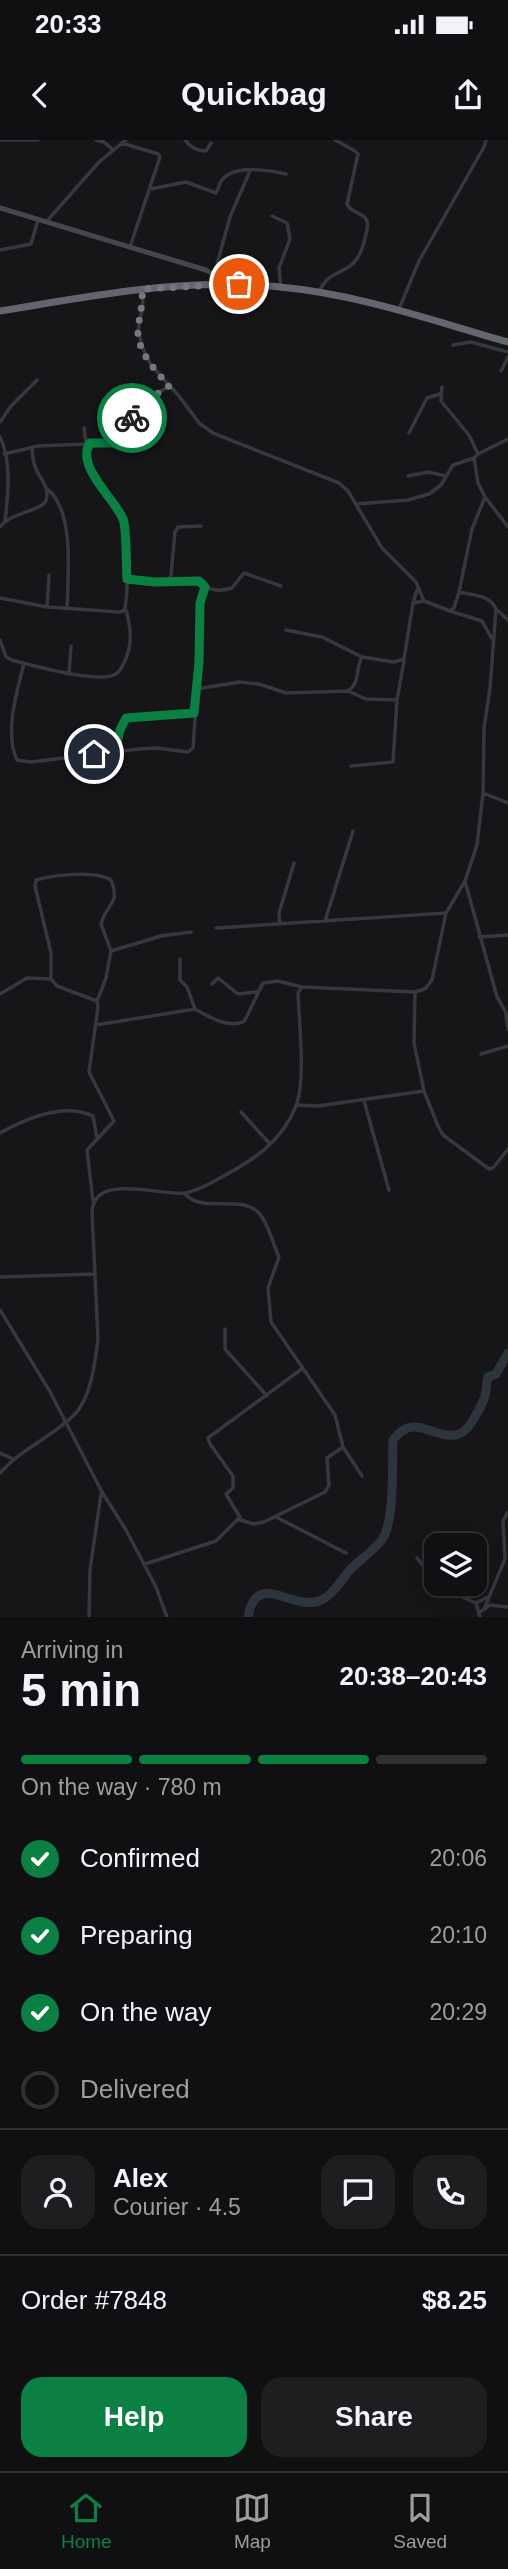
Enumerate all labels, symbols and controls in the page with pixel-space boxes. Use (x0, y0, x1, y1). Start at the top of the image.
text: 20:33 (35, 9, 102, 39)
icon: back (21, 76, 59, 114)
text: Quickbag (181, 76, 327, 112)
icon: share (449, 76, 487, 114)
pin (209, 254, 269, 314)
icon: bag (220, 265, 258, 303)
courier (97, 383, 167, 453)
icon: bike (113, 399, 151, 437)
pin (64, 724, 124, 784)
icon: home (75, 735, 113, 773)
map controls (424, 1533, 487, 1596)
button: layers (424, 1533, 487, 1596)
text: Arriving in (21, 1637, 123, 1663)
text: 20:38–20:43 (340, 1661, 487, 1691)
text: 5 min (21, 1664, 141, 1716)
text: On the way · 780 m (21, 1774, 222, 1800)
icon: check (21, 1840, 59, 1878)
text: Confirmed (80, 1843, 200, 1873)
text: 20:06 (429, 1845, 487, 1871)
icon: check (21, 1917, 59, 1955)
text: Preparing (80, 1920, 193, 1950)
text: 20:10 (429, 1922, 487, 1948)
icon: check (21, 1994, 59, 2032)
text: On the way (80, 1997, 212, 2027)
text: 20:29 (429, 1999, 487, 2025)
text: Delivered (80, 2074, 190, 2104)
button: person (21, 2155, 95, 2229)
button: chat (321, 2155, 395, 2229)
button: phone (413, 2155, 487, 2229)
text: Alex (113, 2163, 168, 2193)
text: Courier · 4.5 (113, 2194, 241, 2220)
text: Order #7848 (21, 2285, 167, 2315)
text: $8.25 (422, 2285, 487, 2315)
button: Help (21, 2377, 247, 2457)
button: Share (261, 2377, 487, 2457)
tab: Home (61, 2489, 112, 2553)
tab: Map (233, 2489, 271, 2553)
tab: Saved (393, 2489, 447, 2553)

